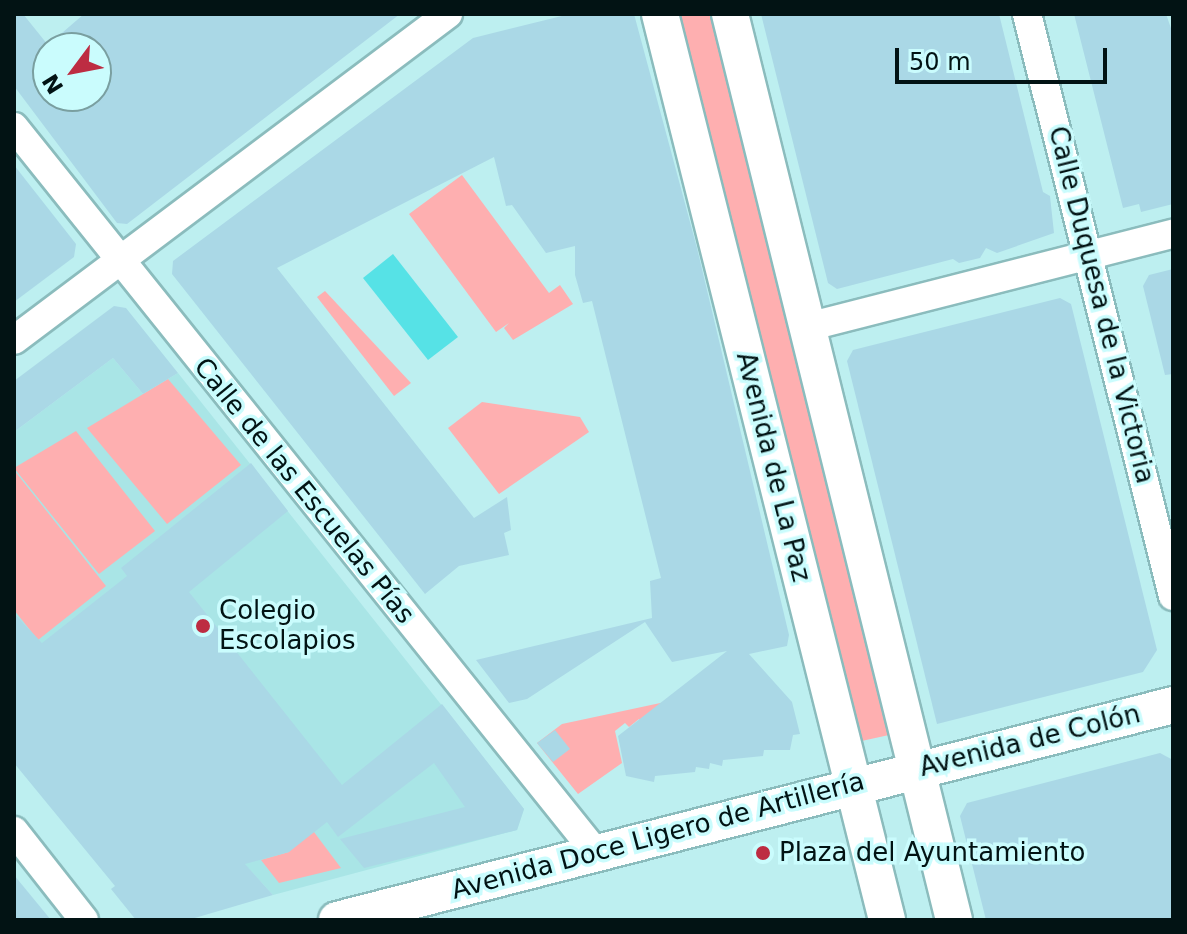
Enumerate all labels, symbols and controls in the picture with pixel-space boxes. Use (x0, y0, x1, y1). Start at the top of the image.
north arrow (32, 32, 112, 112)
scale bar (899, 32, 1111, 82)
text: 50 m (909, 48, 971, 76)
text: N (37, 69, 68, 98)
street label: Calle Duquesa de la Victoria (1041, 123, 1161, 487)
street label: Avenida de La Paz (729, 349, 817, 585)
street label: Calle de las Escuelas Pías (187, 352, 421, 630)
place label: Colegio Escolapios (219, 595, 356, 656)
marker: Colegio Escolapios (194, 617, 212, 635)
street label: Avenida de Colón (916, 698, 1144, 784)
street label: Avenida Doce Ligero de Artillería (448, 766, 868, 906)
place label: Plaza del Ayuntamiento (779, 837, 1085, 869)
marker: Plaza del Ayuntamiento (754, 844, 772, 862)

